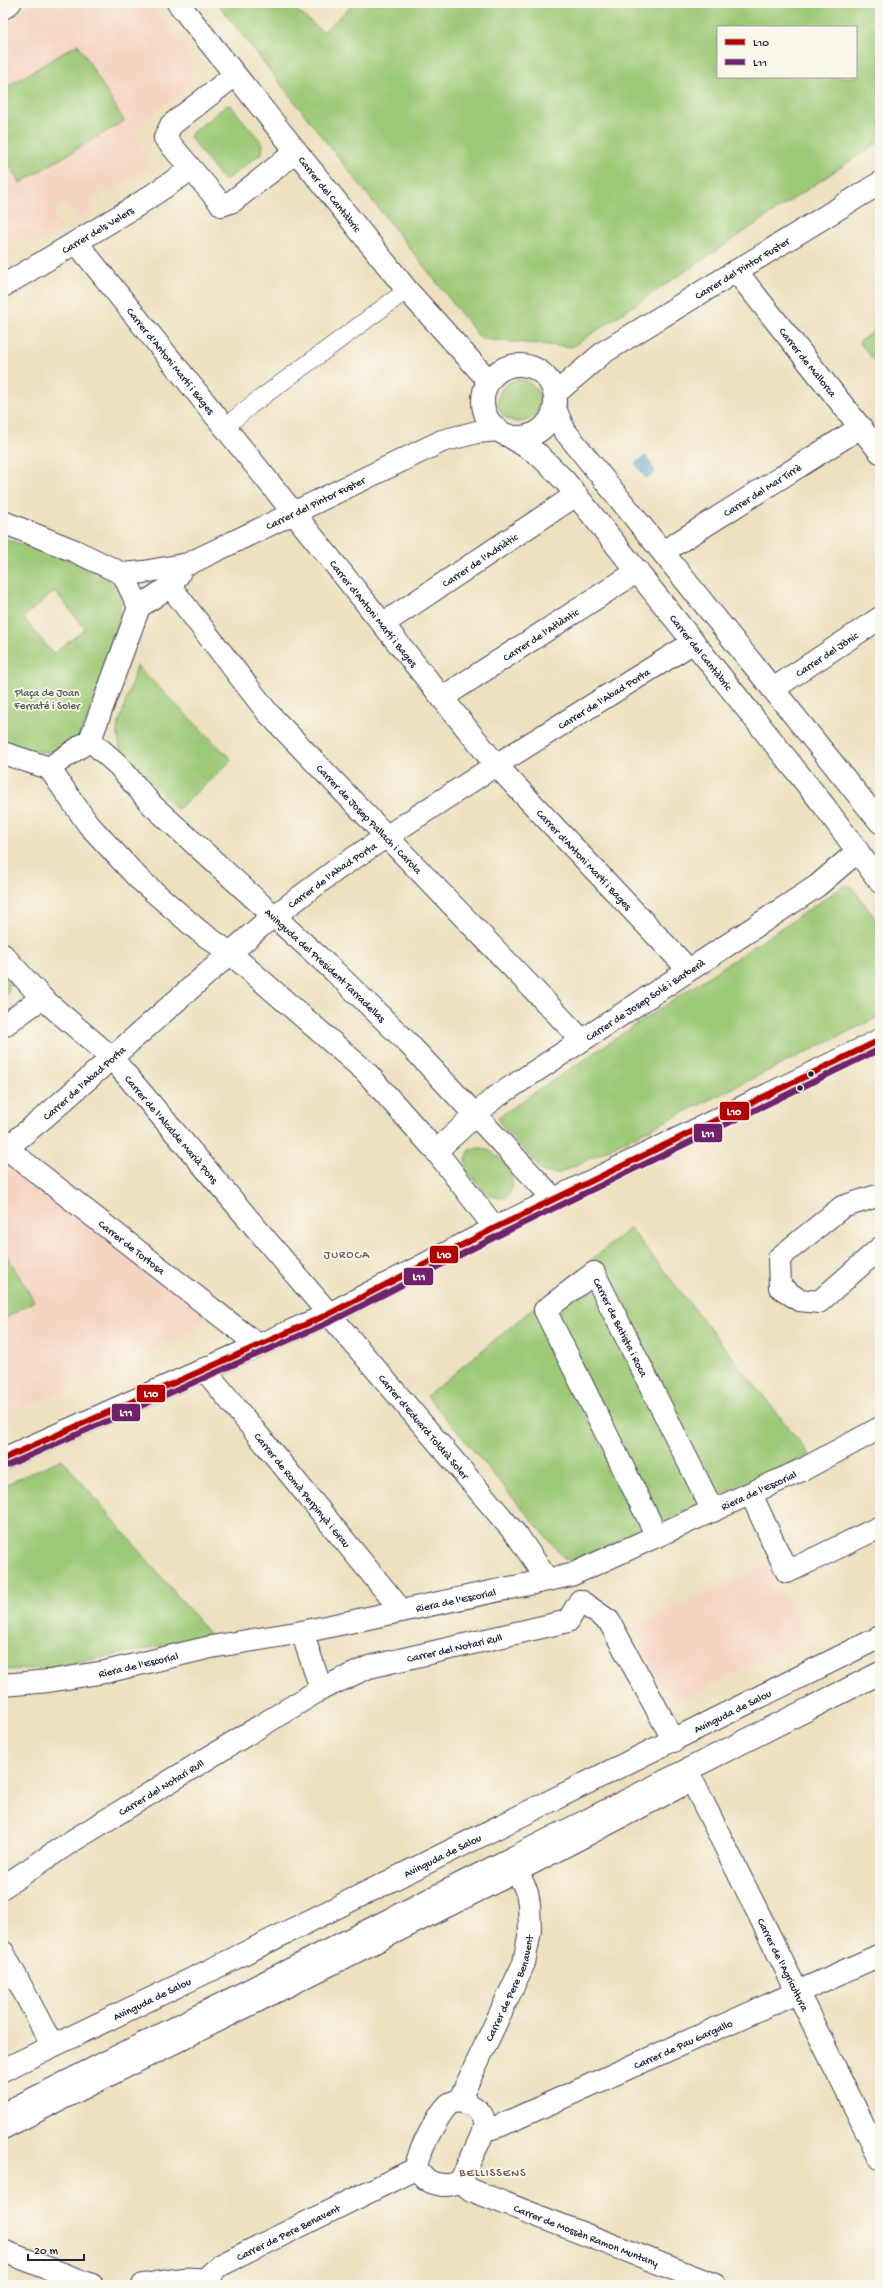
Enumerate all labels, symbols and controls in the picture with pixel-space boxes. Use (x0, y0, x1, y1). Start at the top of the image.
legend (717, 26, 857, 78)
text: L10 (753, 37, 769, 51)
text: L11 (753, 57, 767, 71)
street label: Carrer del Cantàbric (295, 155, 363, 236)
street label: Carrer dels Velers (60, 205, 137, 257)
street label: Carrer del Pintor Fuster (693, 235, 793, 303)
street label: Carrer d'Antoni Martí i Bages (123, 306, 217, 418)
street label: Carrer de Mallorca (776, 326, 838, 401)
street label: Carrer del Mar Tirrè (722, 462, 804, 520)
street label: Carrer del Pintor Fuster (264, 475, 368, 533)
street label: Carrer de l'Adriàtic (441, 531, 522, 591)
street label: Carrer d'Antoni Martí i Bages (326, 559, 420, 671)
street label: Carrer de l'Atlàntic (502, 606, 583, 665)
street label: Carrer del Cantàbric (666, 613, 734, 694)
street label: Carrer del Jònic (794, 630, 862, 680)
street label: Carrer de l'Abad Porta (557, 666, 654, 733)
park label: Plaça de Joan Ferraté i Soler (13, 688, 81, 713)
street label: Carrer de Josep Pallach i Carola (313, 763, 424, 878)
street label: Carrer d'Antoni Martí i Bages (533, 808, 634, 914)
street label: Carrer de l'Abad Porta (286, 840, 380, 912)
street label: Avinguda del President Tarradellas (262, 907, 388, 1026)
street label: Carrer de Josep Solé i Barberà (584, 957, 709, 1044)
street label: Carrer de l'Abad Porta (42, 1044, 129, 1124)
unlabelled marker (806, 1069, 816, 1079)
street label: Carrer de l'Alcalde Marià Pons (121, 1074, 220, 1187)
unlabelled marker (795, 1083, 805, 1093)
line badge: L10 (719, 1101, 750, 1121)
text: L10 (727, 1107, 742, 1119)
line badge: L11 (693, 1123, 723, 1143)
text: L11 (702, 1129, 714, 1141)
street label: Carrer de Tortosa (95, 1218, 167, 1278)
line badge: L10 (429, 1245, 459, 1264)
district label: JUROCA (324, 1249, 370, 1263)
text: L10 (437, 1250, 452, 1262)
line badge: L11 (403, 1267, 434, 1286)
text: L11 (413, 1272, 425, 1284)
street label: Carrer de Batista i Roca (589, 1276, 649, 1380)
street label: Carrer d'Eduard Toldrà Soler (375, 1373, 471, 1483)
line badge: L10 (136, 1384, 166, 1403)
text: L10 (144, 1389, 159, 1401)
line badge: L11 (111, 1403, 141, 1422)
text: L11 (120, 1408, 132, 1420)
street label: Carrer de Romà Perpinyà i Grau (251, 1431, 352, 1551)
street label: Riera de l'Escorial (720, 1469, 800, 1514)
street label: Riera de l'Escorial (415, 1587, 498, 1616)
street label: Carrer del Notari Rull (406, 1632, 504, 1666)
street label: Riera de l'Escorial (98, 1651, 180, 1681)
street label: Avinguda de Salou (692, 1688, 774, 1737)
street label: Carrer del Notari Rull (117, 1758, 207, 1819)
street label: Avinguda de Salou (402, 1832, 484, 1881)
street label: Carrer de l'Agricultura (754, 1917, 810, 2014)
street label: Carrer de Pere Benavent (484, 1933, 537, 2044)
street label: Avinguda de Salou (112, 1976, 193, 2024)
street label: Carrer de Pau Gargallo (632, 2018, 735, 2073)
district label: BELLISSENS (458, 2167, 527, 2181)
street label: Carrer de Pere Benavent (235, 2202, 344, 2264)
street label: Carrer de Mossèn Ramon Muntany (512, 2203, 660, 2271)
scale bar (28, 2236, 84, 2262)
text: 20 m (34, 2245, 59, 2259)

